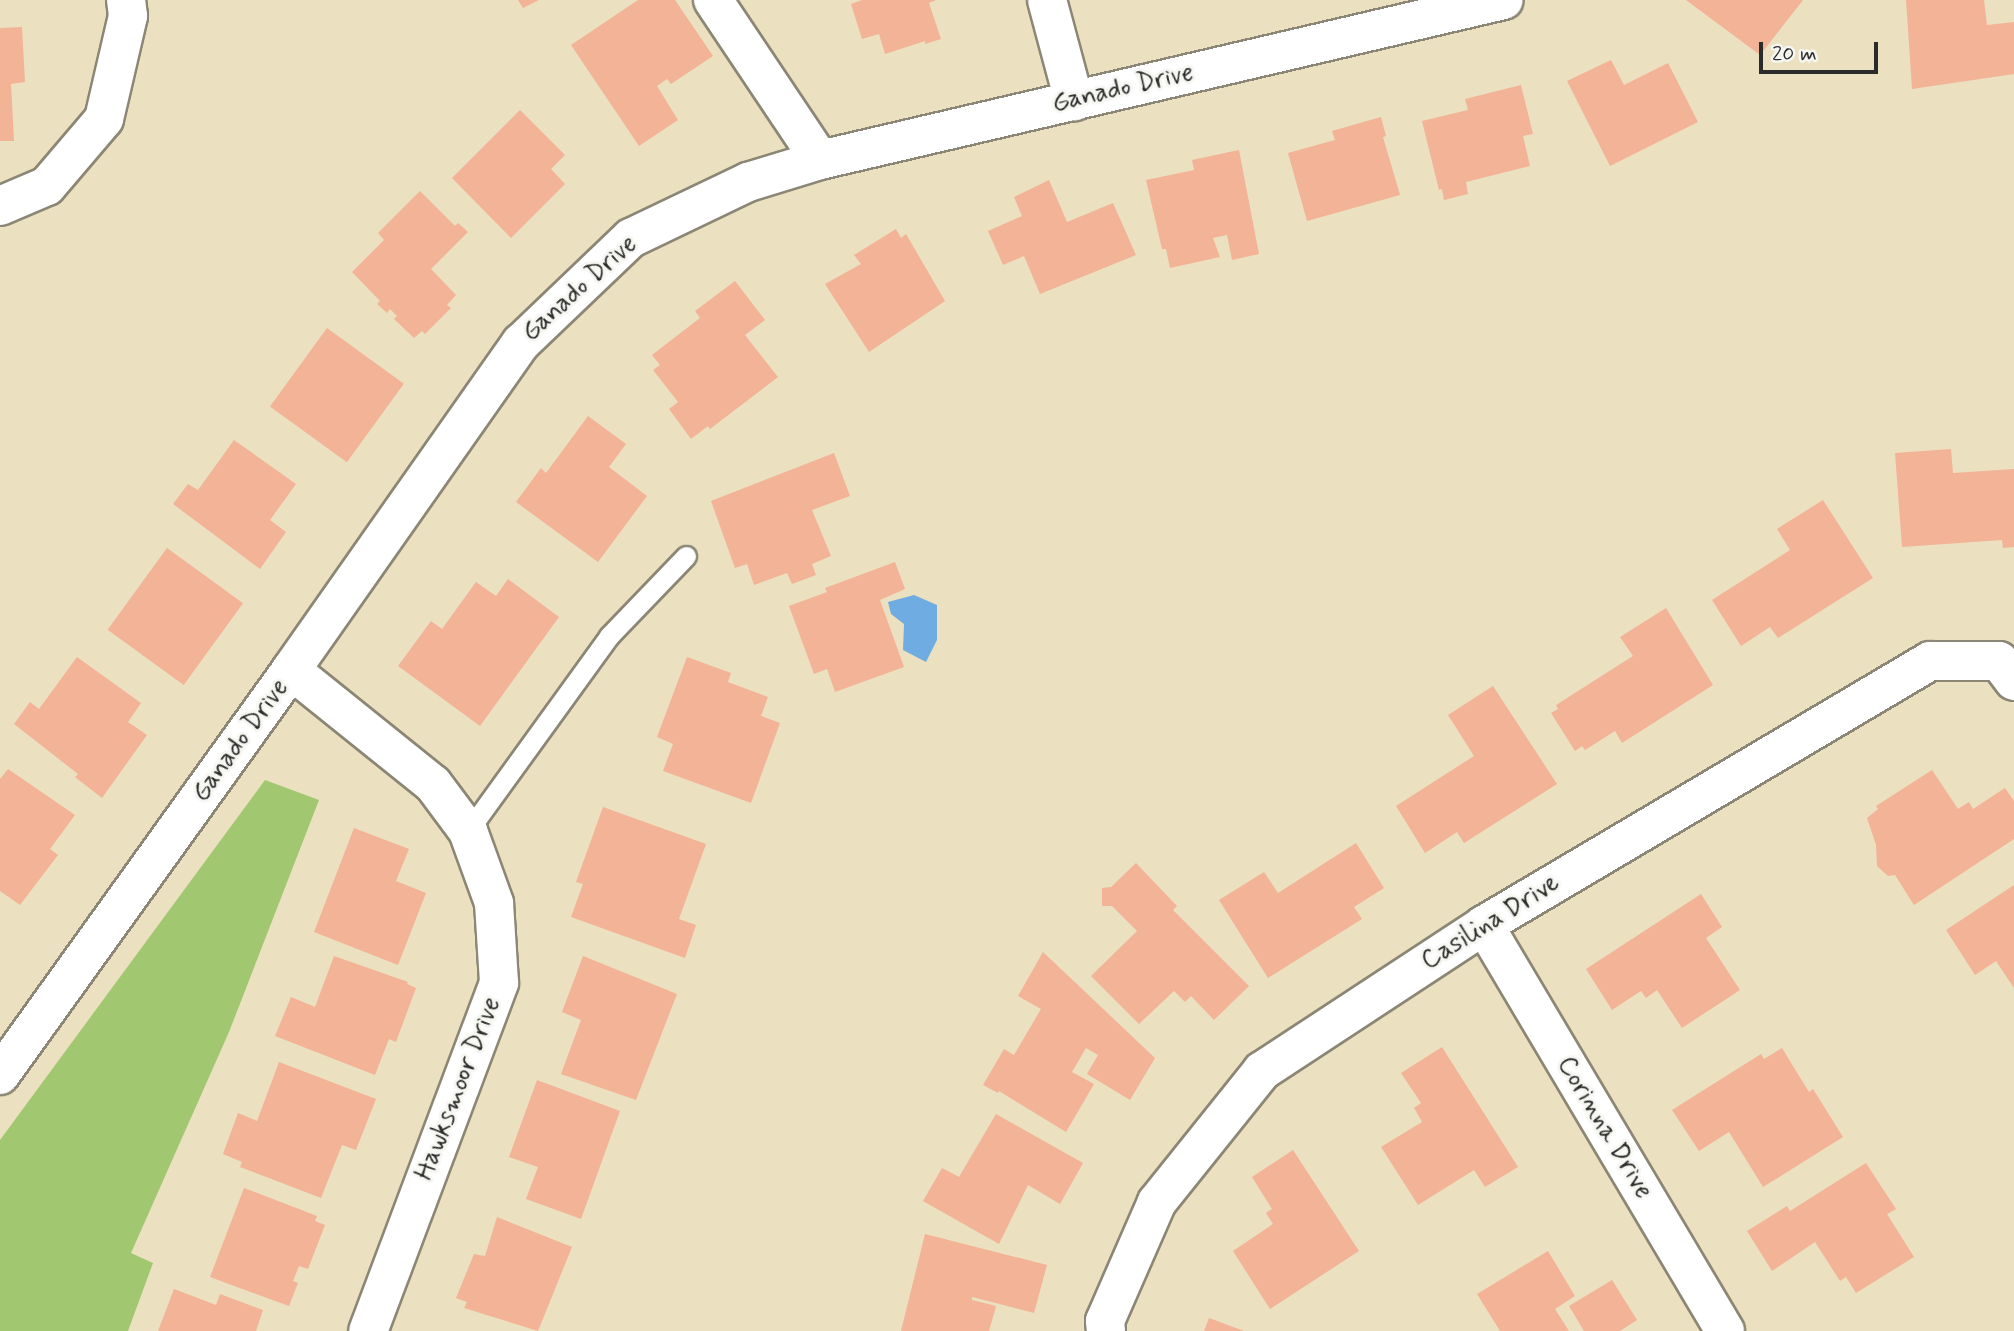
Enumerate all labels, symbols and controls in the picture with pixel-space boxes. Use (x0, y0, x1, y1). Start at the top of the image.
scale bar (1762, 28, 1881, 72)
text: 20 m (1772, 40, 1817, 68)
street label: Ganado Drive (1049, 58, 1197, 120)
street label: Ganado Drive (516, 229, 644, 349)
street label: Ganado Drive (186, 674, 296, 808)
street label: Casilina Drive (1417, 869, 1565, 977)
street label: Hawksmoor Drive (410, 993, 508, 1185)
street label: Corinna Drive (1550, 1052, 1658, 1204)

